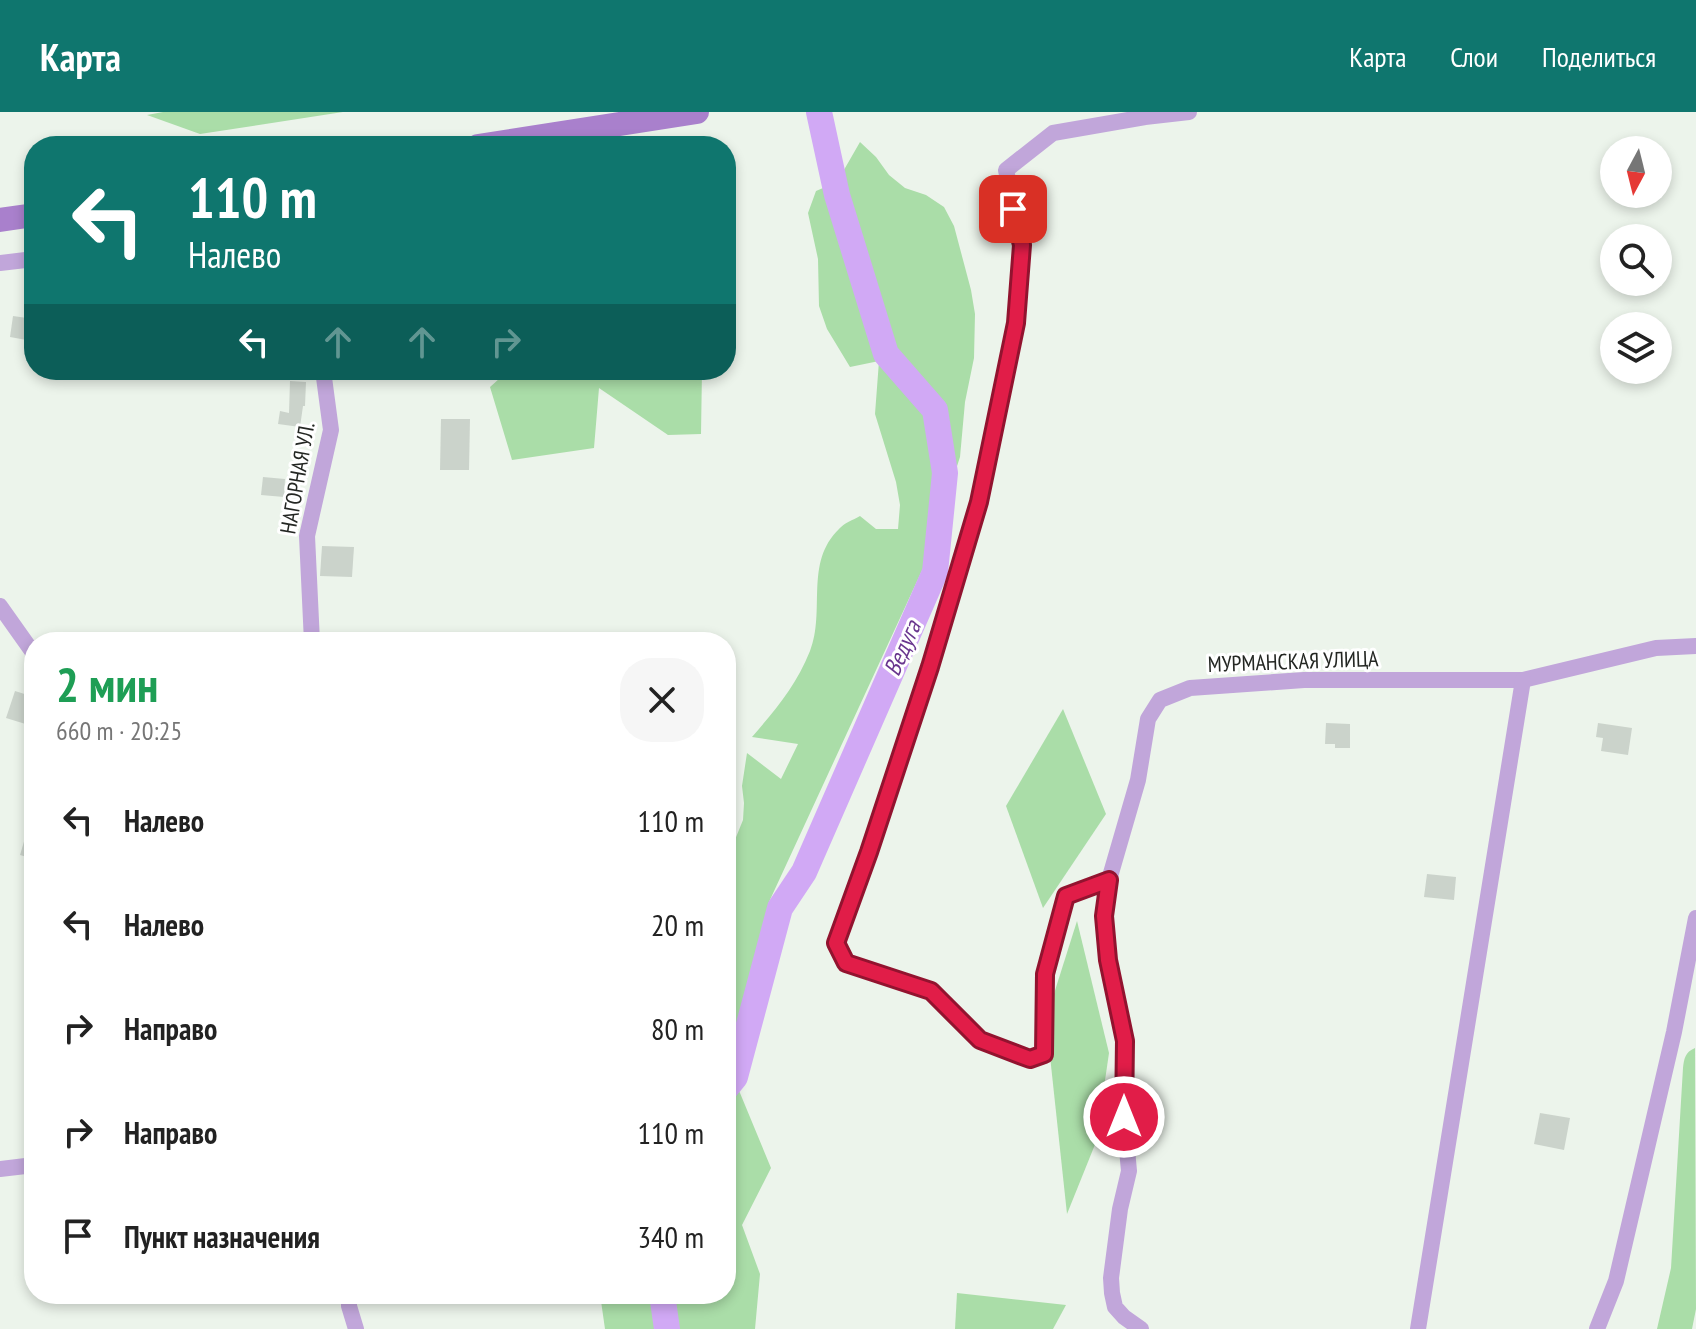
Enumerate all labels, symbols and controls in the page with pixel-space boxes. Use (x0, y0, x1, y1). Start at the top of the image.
text: Карта (40, 32, 121, 81)
text: Карта (1349, 38, 1406, 75)
text: Слои (1450, 38, 1498, 75)
text: Поделиться (1542, 38, 1656, 75)
north arrow (1600, 136, 1672, 208)
map controls (1600, 136, 1672, 384)
text: 110 m (188, 161, 317, 233)
icon: left (56, 168, 160, 272)
pin (979, 175, 1047, 243)
icon: arrive (991, 187, 1035, 231)
button: search (1600, 224, 1672, 296)
text: Налево (188, 231, 281, 278)
button: layers (1600, 312, 1672, 384)
icon: left (232, 320, 276, 364)
icon: ahead (316, 320, 360, 364)
icon: ahead (400, 320, 444, 364)
icon: right (484, 320, 528, 364)
street label: НАГОРНАЯ УЛ. (273, 420, 321, 536)
water label: Ведуга (876, 614, 928, 680)
street label: МУРМАНСКАЯ УЛИЦА (1207, 644, 1379, 678)
text: 2 мин (56, 653, 158, 715)
button: close (620, 658, 704, 742)
text: 660 m · 20:25 (56, 714, 182, 747)
icon: left (56, 798, 100, 842)
text: Налево (124, 801, 204, 840)
text: 110 m (638, 801, 704, 840)
icon: left (56, 902, 100, 946)
text: Налево (124, 905, 204, 944)
text: 20 m (651, 905, 704, 944)
icon: right (56, 1006, 100, 1050)
text: Направо (124, 1009, 217, 1048)
text: 80 m (651, 1009, 704, 1048)
position arrow (1082, 1075, 1166, 1159)
icon: right (56, 1110, 100, 1154)
text: Направо (124, 1113, 217, 1152)
text: 110 m (638, 1113, 704, 1152)
icon: arrive (56, 1214, 100, 1258)
text: Пункт назначения (124, 1217, 320, 1256)
text: 340 m (638, 1217, 704, 1256)

